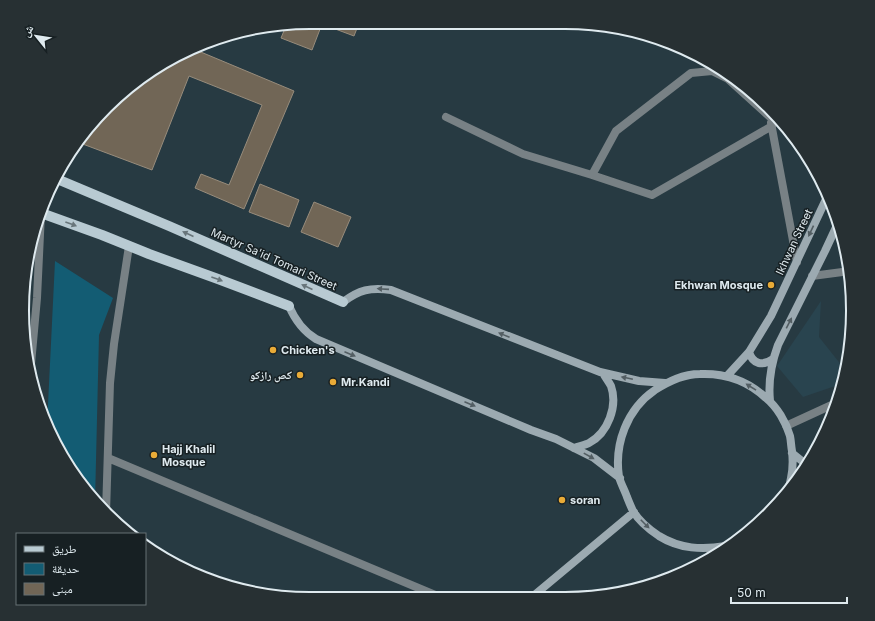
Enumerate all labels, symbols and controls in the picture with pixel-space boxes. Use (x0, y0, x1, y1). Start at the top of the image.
north arrow (16, 16, 56, 56)
text: ش (18, 22, 37, 40)
street label: Ikhwan Street (773, 206, 816, 277)
one-way arrow (66, 221, 78, 227)
street label: Martyr Sa'id Tomari Street (209, 225, 340, 293)
one-way arrow (808, 225, 814, 236)
one-way arrow (183, 231, 194, 237)
one-way arrow (211, 276, 223, 282)
place label: Ekhwan Mosque (674, 278, 763, 292)
marker: Ekhwan Mosque (766, 280, 776, 290)
one-way arrow (301, 283, 313, 290)
one-way arrow (377, 286, 389, 293)
one-way arrow (785, 317, 792, 329)
one-way arrow (498, 331, 510, 337)
place label: Chicken's (281, 343, 335, 357)
marker: Chicken's (268, 345, 278, 355)
one-way arrow (345, 351, 356, 357)
place label: كص رازكو (250, 368, 292, 383)
marker: كص رازكو (295, 370, 305, 380)
place label: Mr.Kandi (341, 375, 390, 389)
one-way arrow (620, 375, 633, 381)
marker: Mr.Kandi (328, 377, 338, 387)
one-way arrow (746, 383, 757, 390)
one-way arrow (464, 401, 476, 408)
place label: Hajj Khalil Mosque (162, 442, 215, 469)
marker: Hajj Khalil Mosque (149, 450, 159, 460)
one-way arrow (583, 453, 595, 459)
place label: soran (570, 493, 601, 507)
marker: soran (557, 495, 567, 505)
one-way arrow (640, 519, 650, 529)
legend (16, 533, 146, 605)
text: طريق (52, 541, 77, 556)
text: حديقة (52, 561, 80, 576)
scale bar (731, 579, 847, 605)
text: مبنى (52, 581, 73, 596)
text: 50 m (737, 585, 766, 600)

